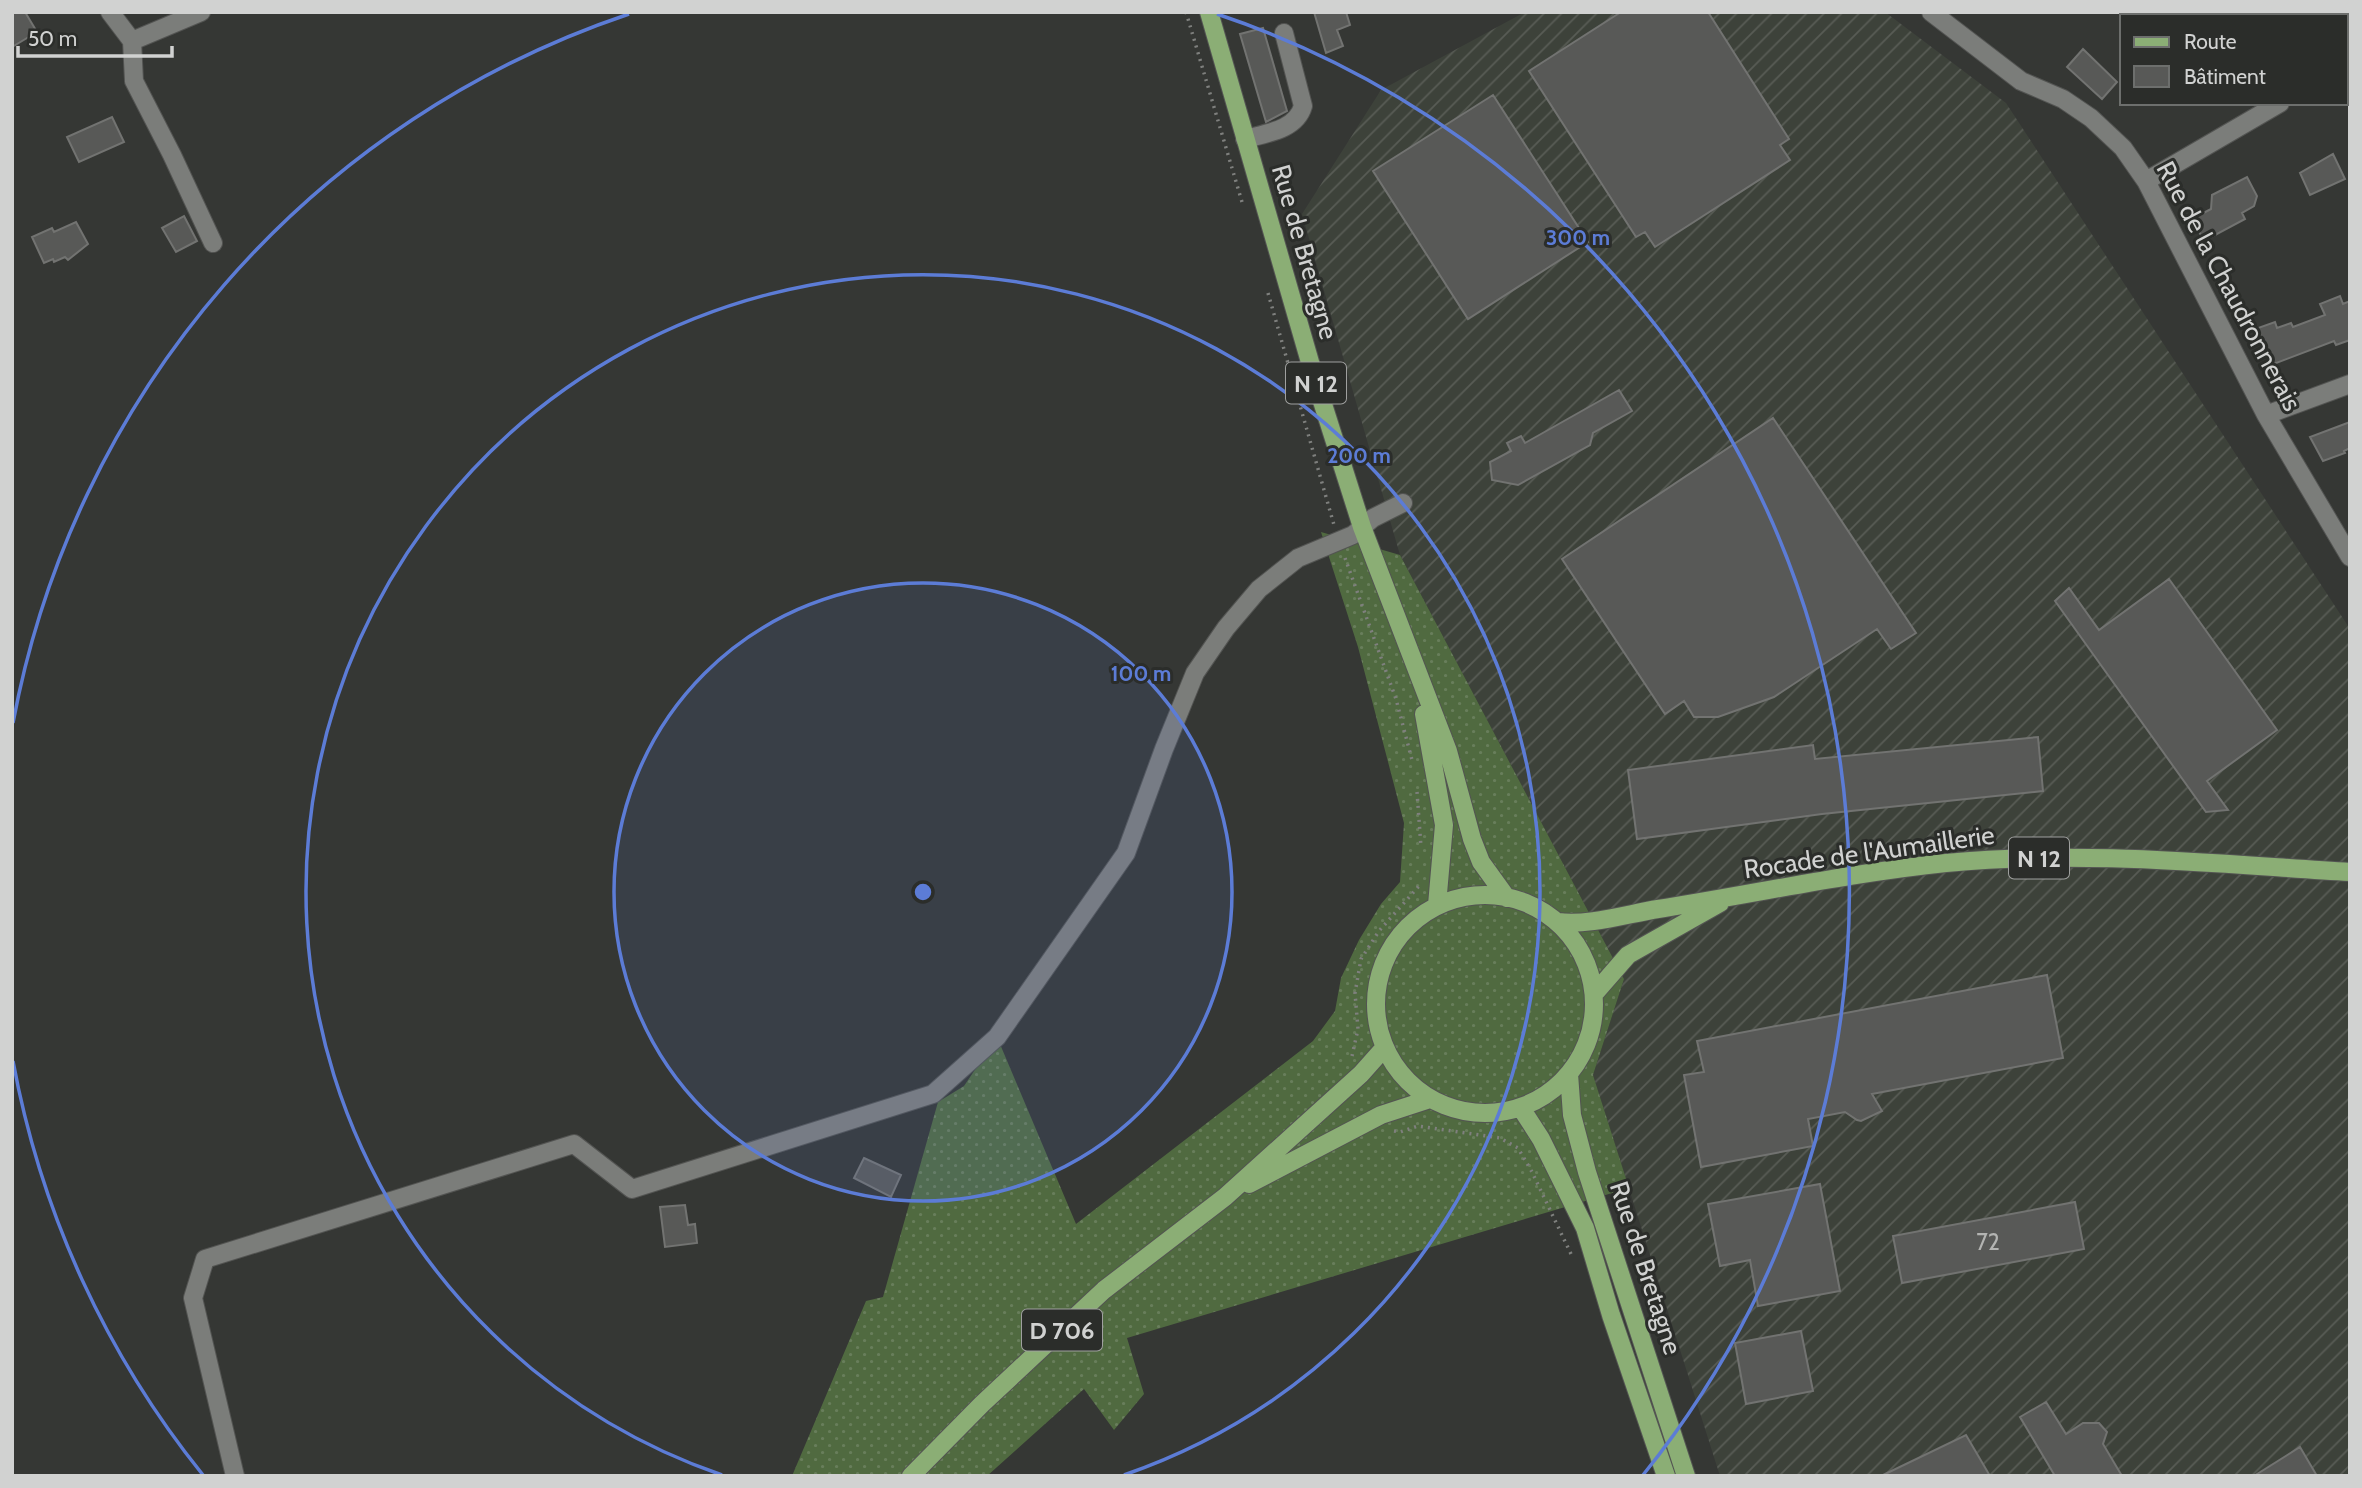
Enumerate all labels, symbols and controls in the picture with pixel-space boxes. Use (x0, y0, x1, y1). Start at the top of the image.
scale bar (18, 14, 172, 58)
legend (2120, 14, 2348, 105)
text: 50 m (28, 26, 77, 51)
text: Route (2184, 29, 2237, 54)
text: Bâtiment (2184, 64, 2266, 89)
street label: Rue de la Chaudronnerais (2150, 156, 2309, 417)
street label: Rue de Bretagne (1265, 161, 1345, 343)
text: 300 m (1546, 225, 1610, 250)
road number: N 12 (1286, 362, 1346, 404)
text: 200 m (1327, 443, 1391, 468)
text: 100 m (1111, 661, 1171, 686)
street label: Rocade de l'Aumaillerie (1742, 819, 1996, 885)
road number: N 12 (2009, 838, 2069, 878)
centre of rings (911, 880, 935, 904)
street label: Rue de Bretagne (1603, 1177, 1689, 1359)
house number: 72 (1976, 1228, 2000, 1256)
road number: D 706 (1022, 1310, 1102, 1350)

